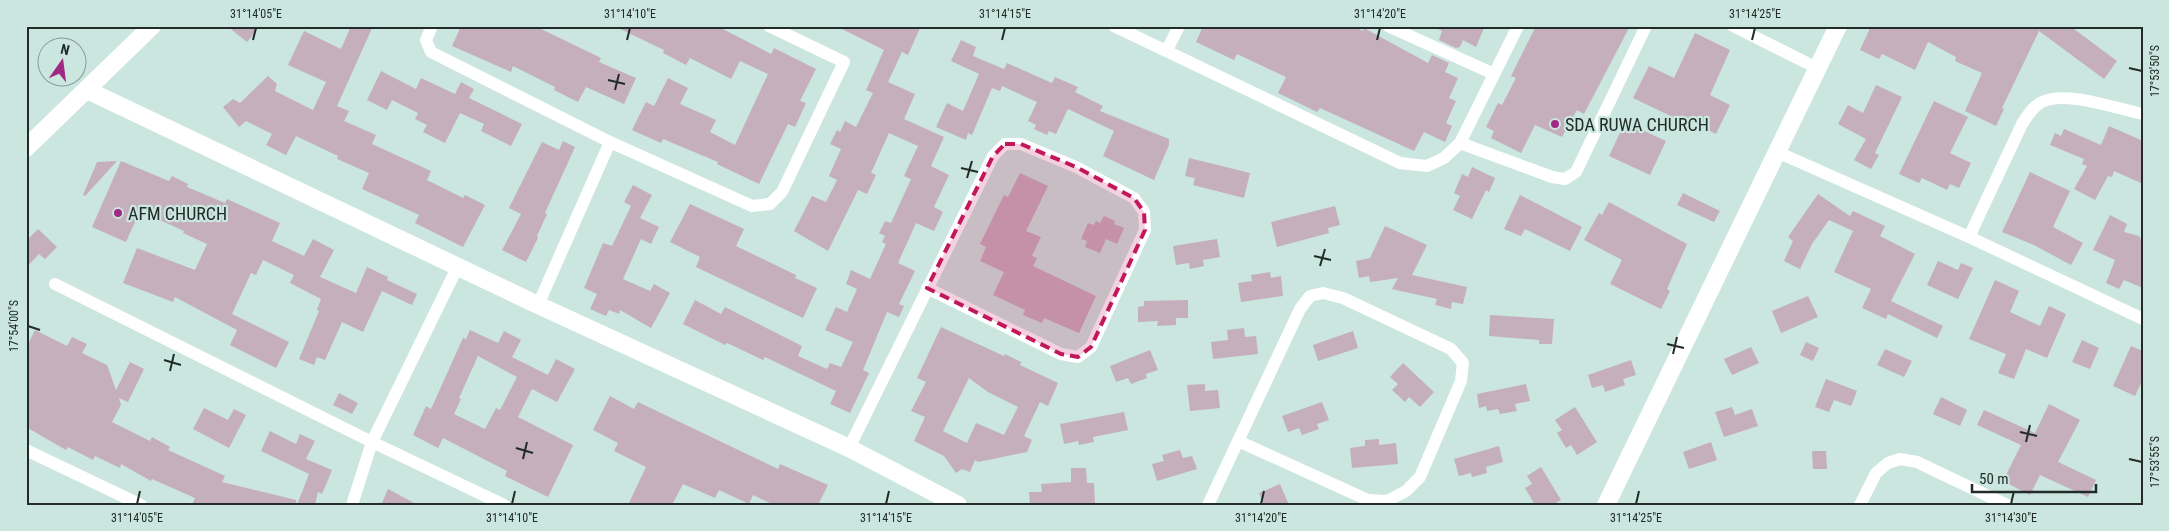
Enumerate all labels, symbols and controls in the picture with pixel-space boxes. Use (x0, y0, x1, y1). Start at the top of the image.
text: 31°14'05"E (230, 7, 282, 21)
text: 31°14'10"E (604, 7, 656, 21)
text: 31°14'15"E (979, 7, 1031, 21)
text: 31°14'20"E (1354, 7, 1406, 21)
text: 31°14'25"E (1729, 7, 1781, 21)
north arrow (38, 38, 88, 88)
text: N (59, 41, 71, 58)
text: 17°53'50"S (2148, 45, 2162, 97)
place label: SDA RUWA CHURCH (1565, 114, 1709, 135)
marker: SDA RUWA CHURCH (1549, 118, 1561, 130)
place label: AFM CHURCH (128, 203, 227, 224)
marker: AFM CHURCH (112, 207, 124, 219)
text: 17°54'00"S (7, 300, 21, 352)
text: 17°53'55"S (2148, 436, 2162, 488)
scale bar (1972, 461, 2095, 493)
text: 50 m (1979, 470, 2009, 488)
text: 31°14'05"E (111, 511, 163, 525)
text: 31°14'10"E (486, 511, 538, 525)
text: 31°14'15"E (860, 511, 912, 525)
text: 31°14'20"E (1235, 511, 1287, 525)
text: 31°14'25"E (1610, 511, 1662, 525)
text: 31°14'30"E (1985, 511, 2037, 525)

